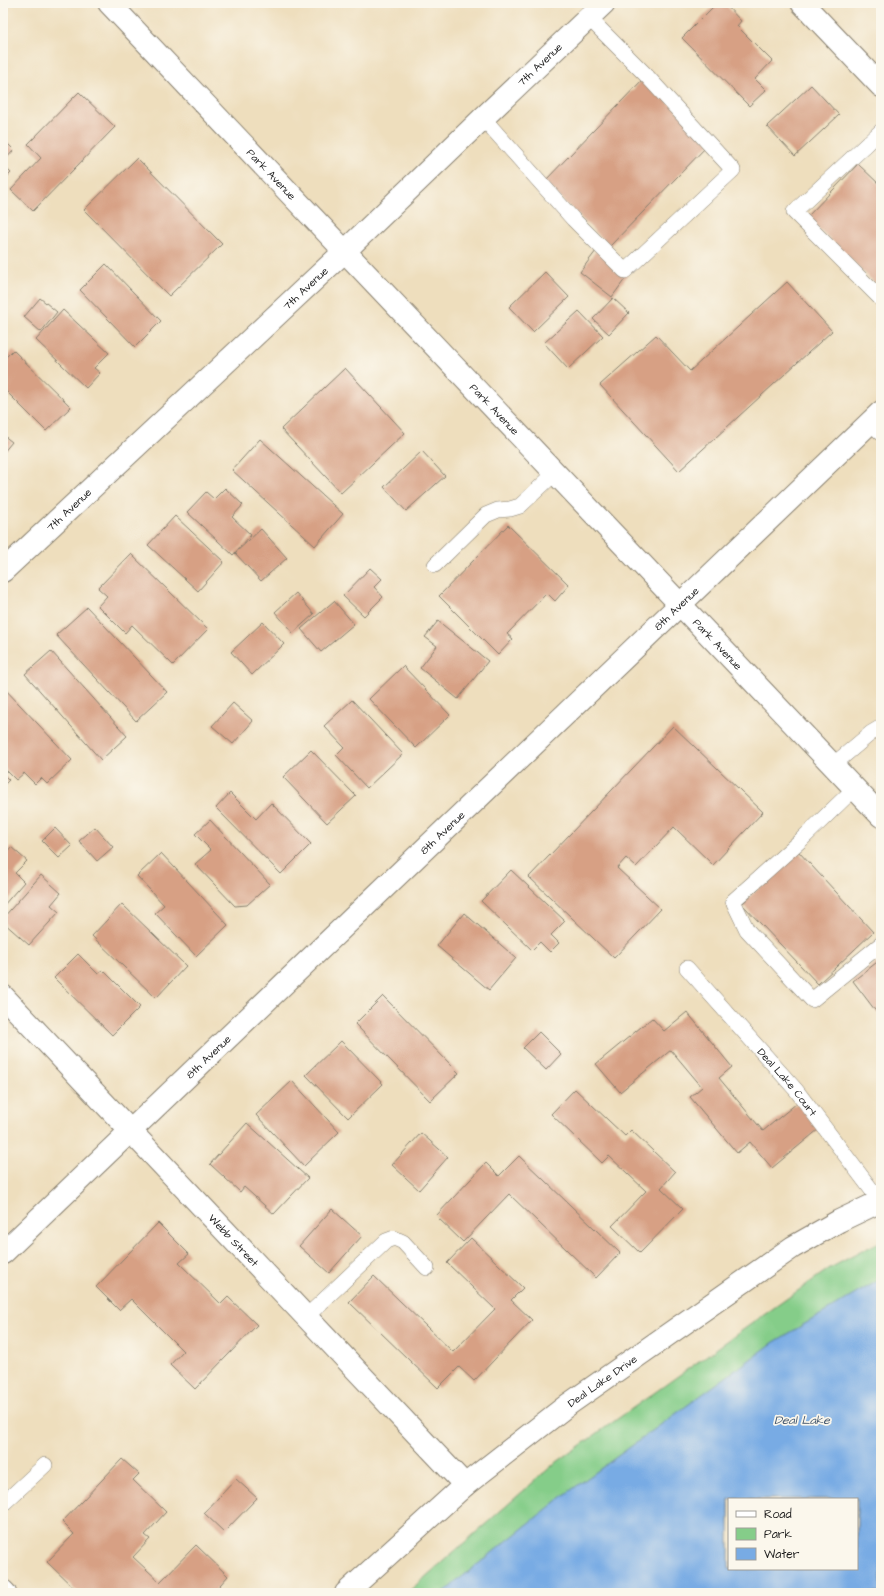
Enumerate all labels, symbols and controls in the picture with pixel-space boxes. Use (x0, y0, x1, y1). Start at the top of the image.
street label: 7th Avenue (514, 39, 565, 89)
street label: Park Avenue (243, 145, 300, 203)
street label: 7th Avenue (279, 263, 331, 313)
street label: Park Avenue (467, 380, 523, 438)
street label: 7th Avenue (43, 485, 95, 534)
street label: 8th Avenue (650, 583, 702, 634)
street label: Park Avenue (690, 615, 746, 673)
street label: 8th Avenue (416, 807, 468, 858)
street label: 8th Avenue (182, 1031, 234, 1082)
street label: Deal Lake Court (754, 1045, 821, 1120)
street label: Webb Street (205, 1211, 263, 1270)
street label: Deal Lake Drive (564, 1351, 640, 1410)
water label: Deal Lake (774, 1412, 830, 1429)
legend (728, 1498, 858, 1570)
text: Road (764, 1506, 792, 1523)
text: Park (764, 1526, 792, 1543)
text: Water (764, 1546, 800, 1563)

